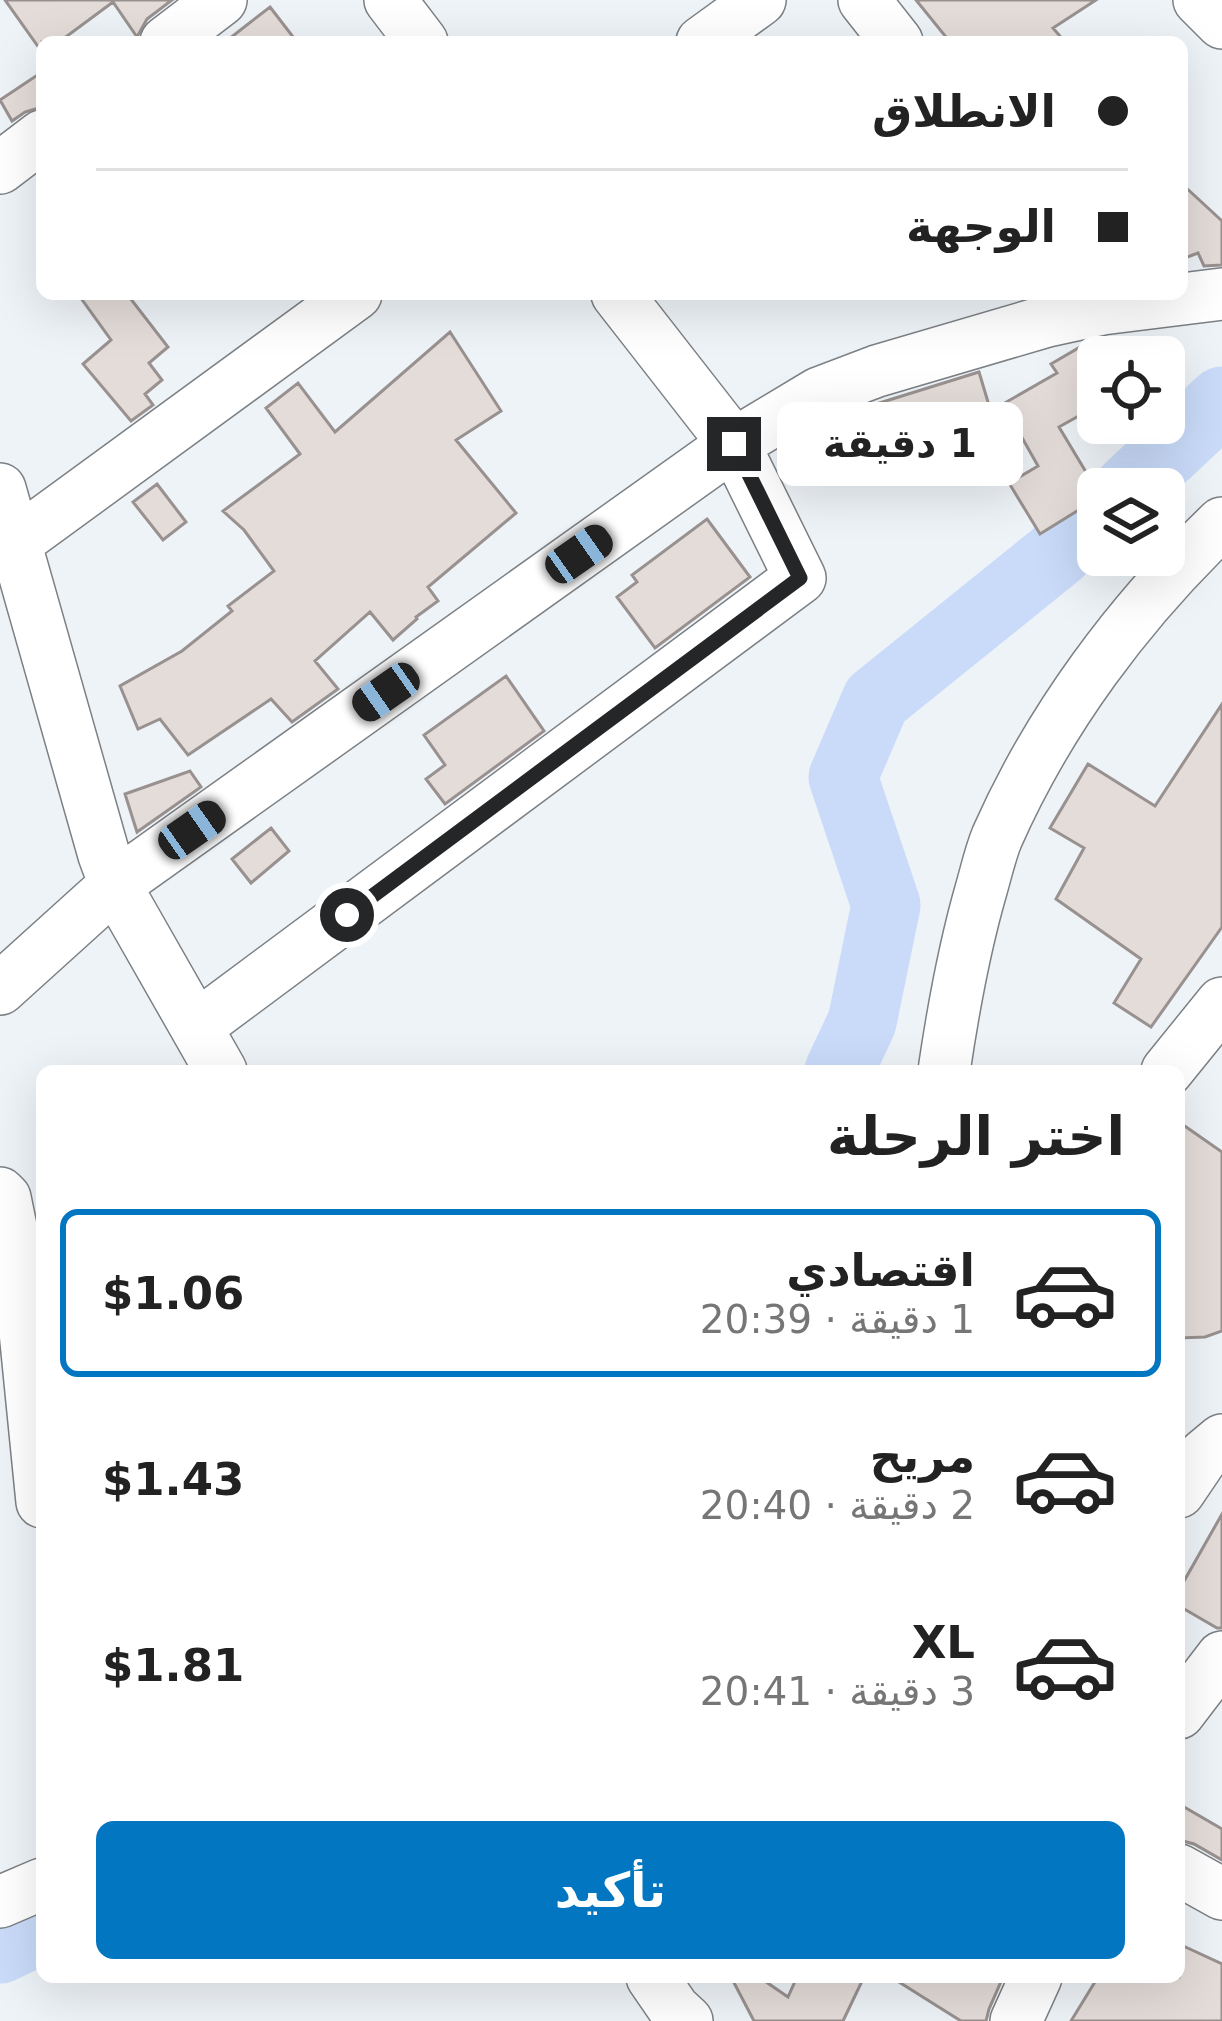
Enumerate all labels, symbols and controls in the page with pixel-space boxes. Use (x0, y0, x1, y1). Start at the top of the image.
text: الانطلاق (872, 85, 1056, 138)
text: الوجهة (906, 200, 1056, 253)
map controls (1077, 336, 1185, 576)
button: locate (1077, 336, 1185, 444)
callout: 1 دقيقة (776, 402, 1022, 486)
route end (707, 417, 761, 471)
text: 1 دقيقة (823, 421, 977, 466)
button: layers (1077, 468, 1185, 576)
car (539, 519, 619, 589)
car (346, 657, 426, 727)
car (152, 795, 232, 865)
route start (320, 888, 374, 942)
text: اختر الرحلة (827, 1105, 1125, 1168)
icon: car (1011, 1239, 1119, 1347)
text: اقتصادي (786, 1244, 975, 1297)
text: $1.06 (102, 1267, 244, 1320)
text: 1 دقيقة · 20:39 (700, 1297, 975, 1342)
icon: car (1011, 1425, 1119, 1533)
text: مريح (870, 1430, 975, 1483)
text: $1.43 (102, 1453, 244, 1506)
text: 2 دقيقة · 20:40 (700, 1483, 975, 1528)
icon: car (1011, 1611, 1119, 1719)
text: XL (912, 1616, 975, 1669)
text: $1.81 (102, 1639, 244, 1692)
text: 3 دقيقة · 20:41 (700, 1669, 975, 1714)
button: تأكيد (96, 1821, 1125, 1959)

